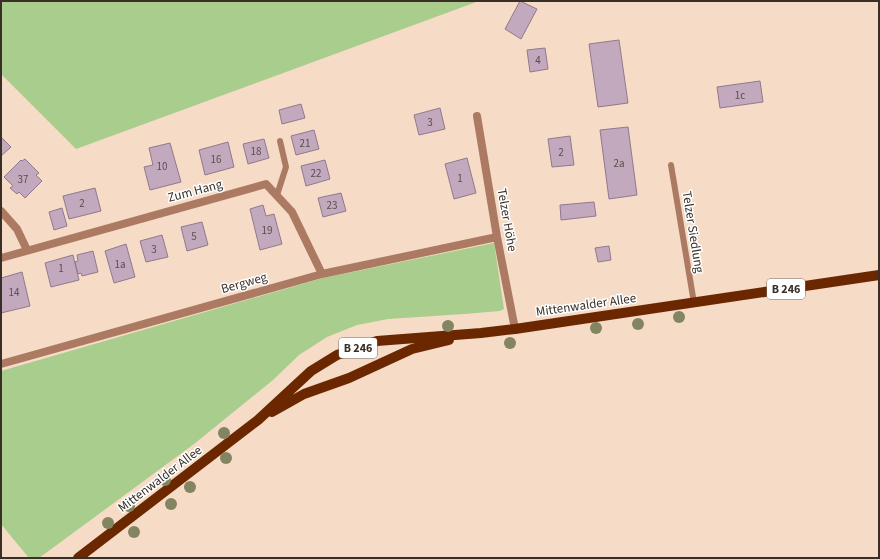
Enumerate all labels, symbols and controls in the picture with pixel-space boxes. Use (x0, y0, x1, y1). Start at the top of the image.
house number: 4 (535, 53, 541, 68)
house number: 1c (735, 88, 745, 103)
house number: 3 (427, 115, 433, 130)
house number: 21 (300, 136, 310, 151)
house number: 18 (251, 144, 262, 159)
house number: 2 (558, 145, 564, 160)
house number: 16 (211, 152, 222, 167)
house number: 2a (613, 156, 625, 171)
house number: 10 (157, 159, 167, 174)
house number: 22 (311, 166, 321, 181)
house number: 1 (457, 171, 463, 186)
house number: 37 (18, 172, 28, 187)
street label: Zum Hang (166, 175, 225, 207)
street label: Telzer Höhe (493, 187, 521, 253)
street label: Telzer Siedlung (678, 190, 708, 275)
house number: 2 (79, 196, 85, 211)
house number: 23 (327, 198, 337, 213)
house number: 19 (262, 223, 272, 238)
house number: 5 (191, 229, 197, 244)
house number: 3 (151, 242, 157, 257)
house number: 1a (114, 257, 126, 272)
house number: 1 (58, 261, 64, 276)
street label: Bergweg (219, 268, 270, 298)
road number: B 246 (767, 279, 805, 299)
house number: 14 (9, 285, 20, 300)
street label: Mittenwalder Allee (535, 289, 637, 321)
road number: B 246 (339, 338, 377, 358)
street label: Mittenwalder Allee (114, 441, 206, 517)

